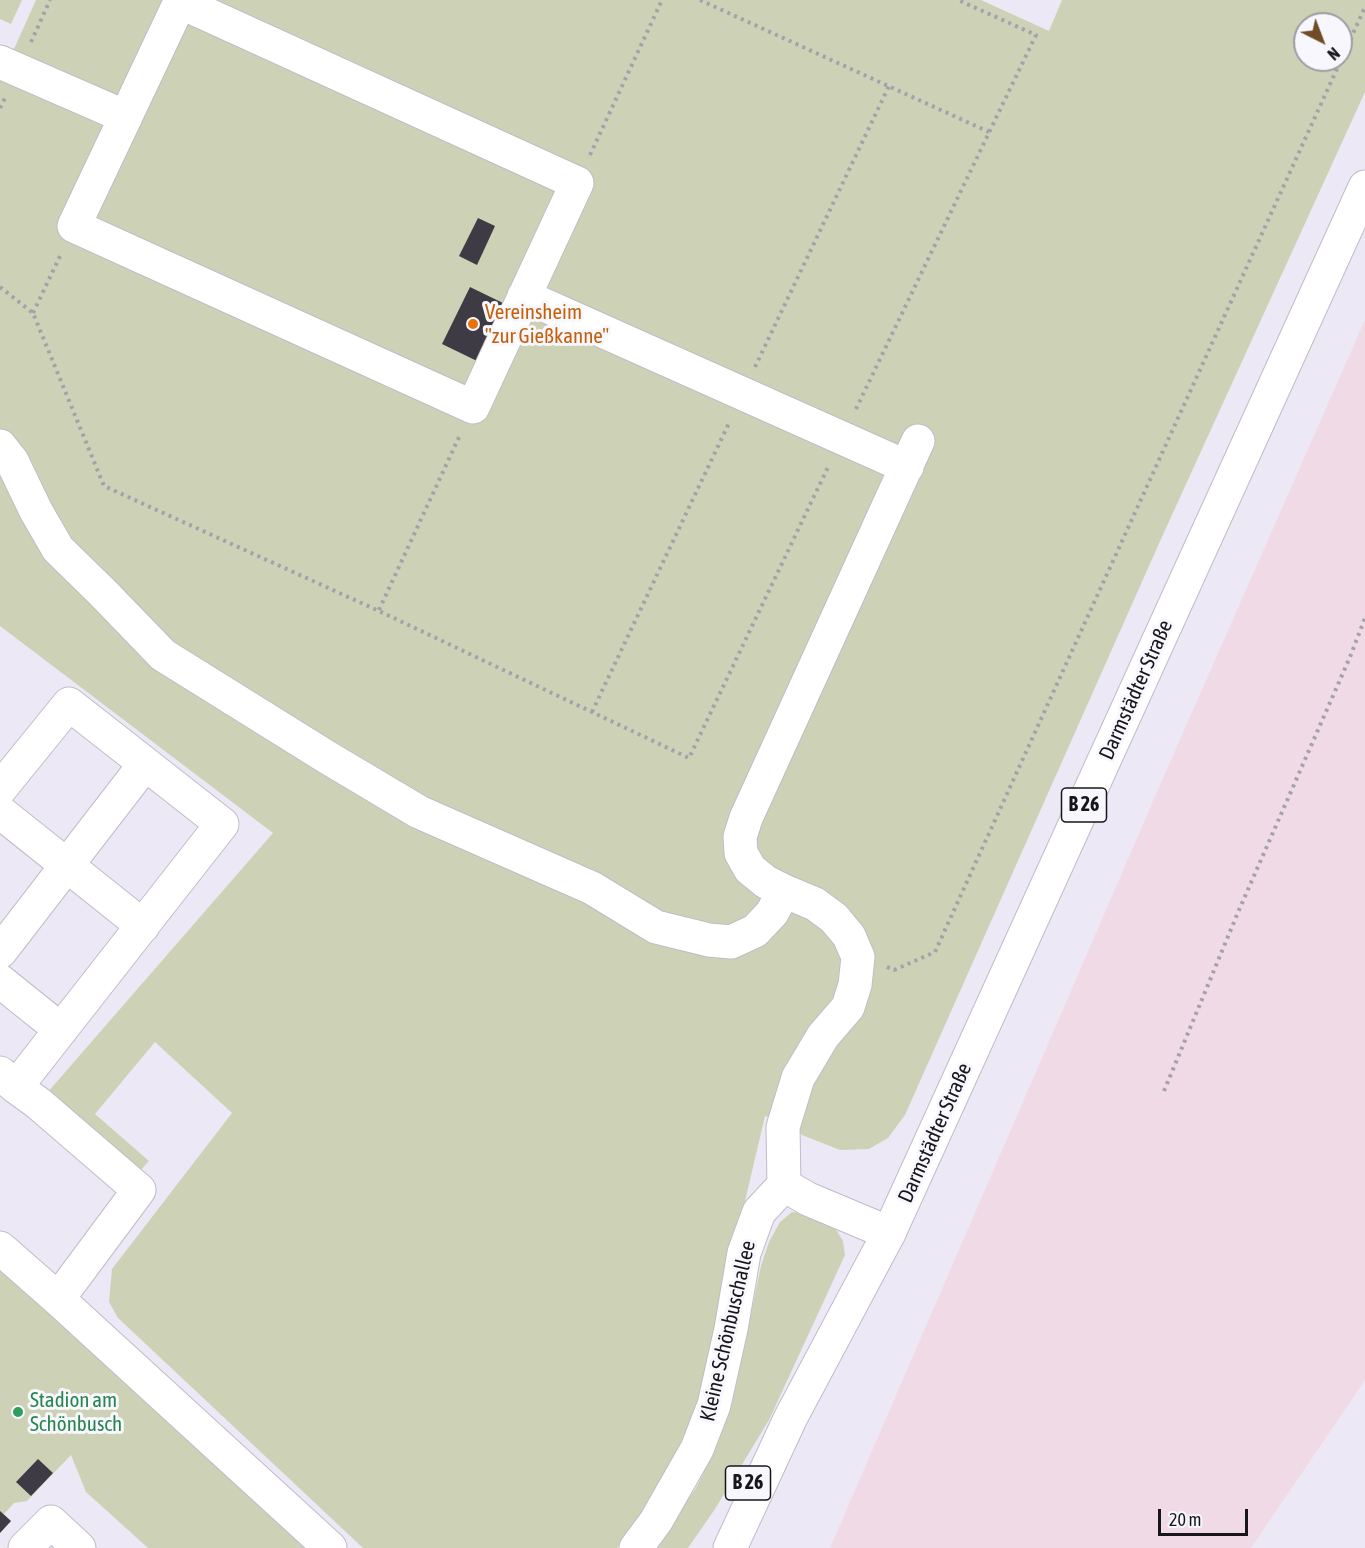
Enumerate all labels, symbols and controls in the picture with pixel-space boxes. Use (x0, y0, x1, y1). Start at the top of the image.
north arrow (1293, 12, 1353, 72)
text: N (1324, 44, 1343, 64)
place label: Vereinsheim "zur Gießkanne" (485, 299, 609, 349)
marker: Vereinsheim "zur Gießkanne" (466, 317, 480, 331)
street label: Darmstädter Straße (1094, 616, 1178, 764)
road number: B 26 (1062, 788, 1106, 822)
street label: Darmstädter Straße (893, 1059, 977, 1207)
street label: Kleine Schönbuschallee (695, 1238, 761, 1424)
place label: Stadion am Schönbusch (30, 1387, 122, 1437)
marker: Stadion am Schönbusch (11, 1405, 25, 1419)
road number: B 26 (726, 1466, 771, 1500)
scale bar (1161, 1497, 1251, 1535)
text: 20 m (1169, 1509, 1201, 1530)

